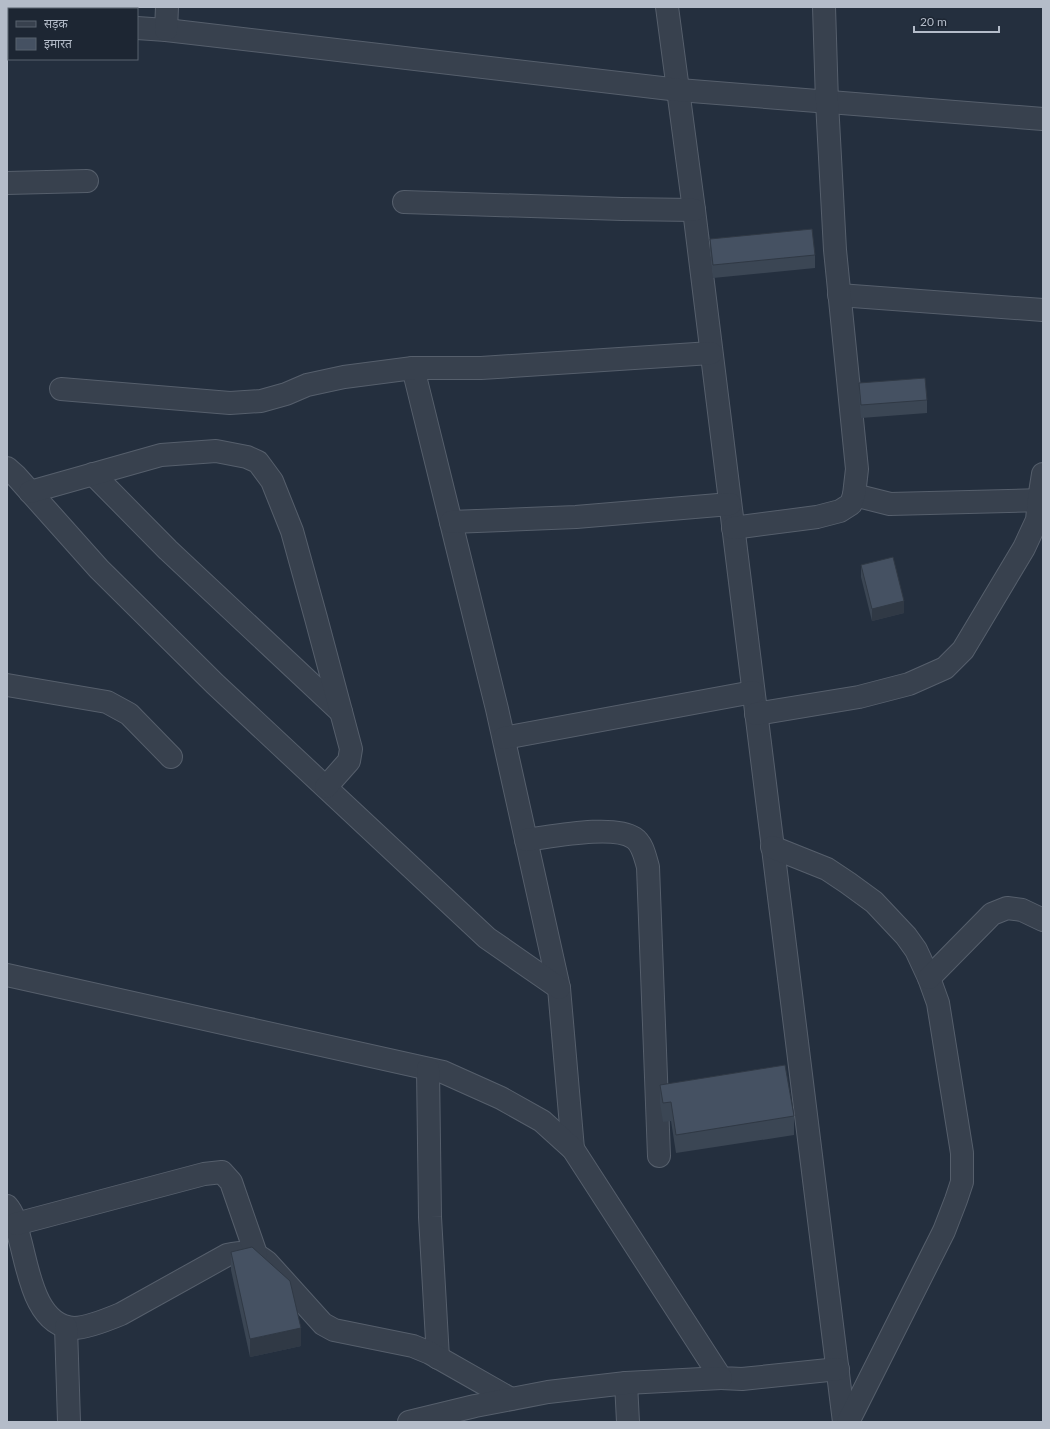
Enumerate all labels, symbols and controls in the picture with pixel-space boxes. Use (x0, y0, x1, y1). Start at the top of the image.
legend (8, 8, 138, 60)
scale bar (914, 8, 999, 34)
text: 20 m (920, 14, 947, 29)
text: सड़क (44, 16, 69, 31)
text: इमारत (44, 36, 73, 51)

